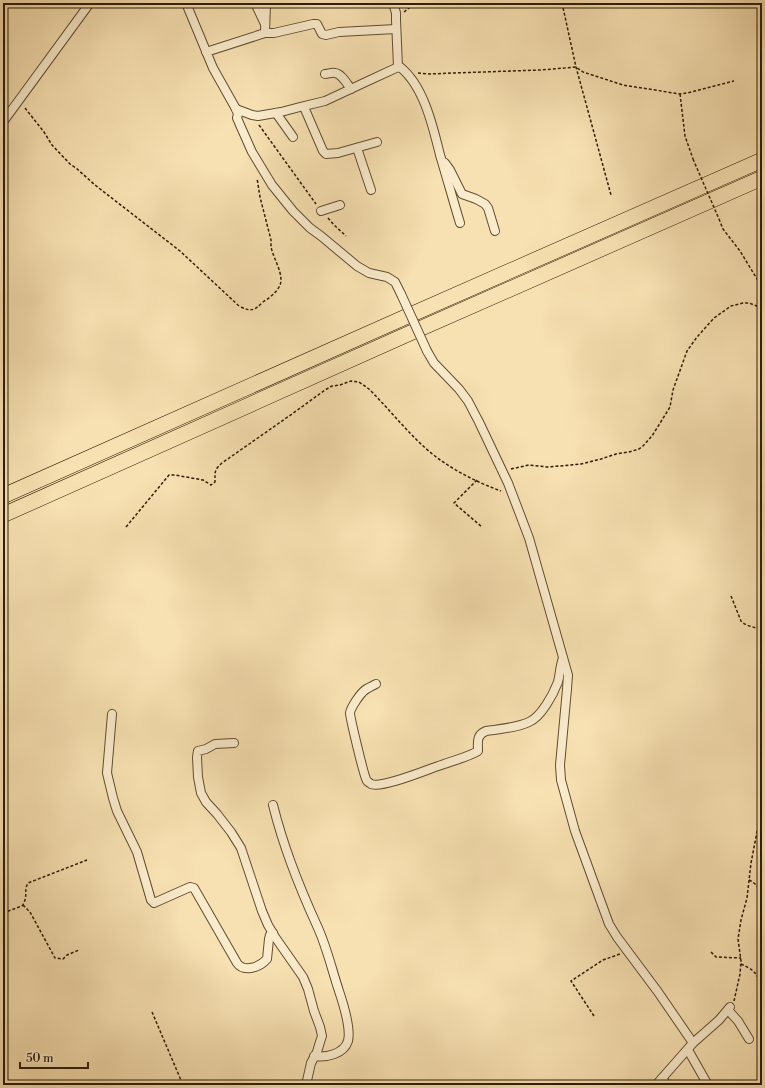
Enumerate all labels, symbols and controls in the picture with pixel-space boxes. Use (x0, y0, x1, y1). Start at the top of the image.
scale bar (20, 1044, 88, 1070)
text: 50 m (26, 1051, 54, 1066)

